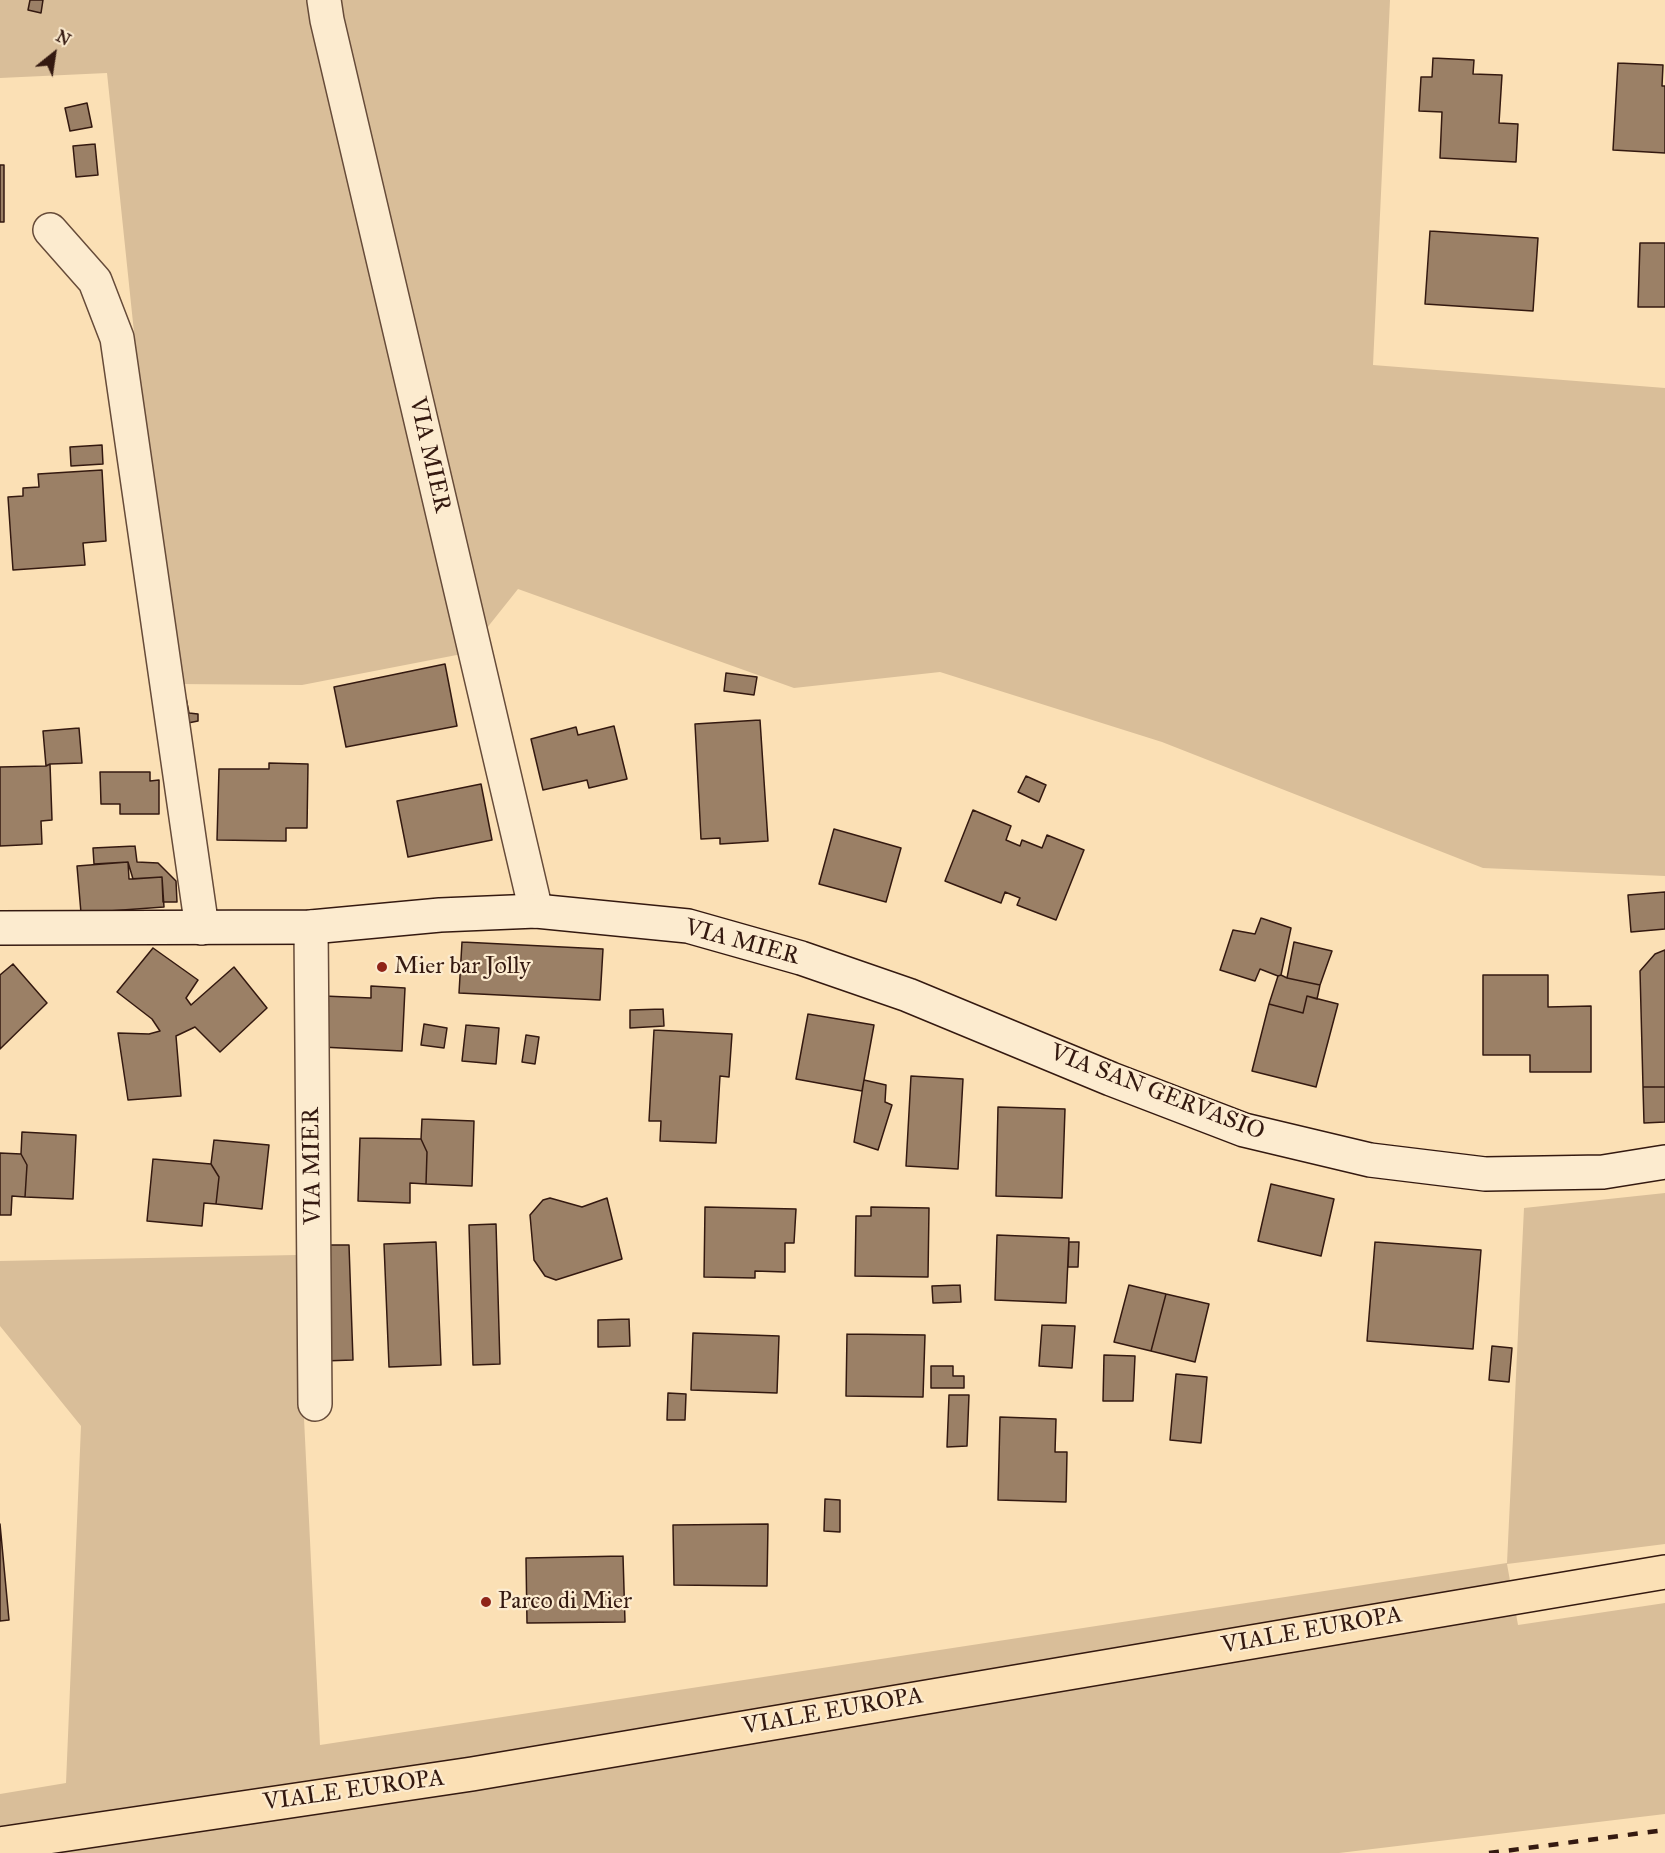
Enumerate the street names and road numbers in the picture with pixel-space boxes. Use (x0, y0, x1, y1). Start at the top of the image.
street label: VIA MIER (402, 395, 456, 515)
street label: VIA MIER (682, 914, 802, 972)
street label: VIA SAN GERVASIO (1046, 1039, 1268, 1147)
street label: VIA MIER (298, 1107, 328, 1225)
street label: VIALE EUROPA (1219, 1601, 1405, 1661)
street label: VIALE EUROPA (740, 1682, 926, 1742)
street label: VIALE EUROPA (261, 1764, 447, 1818)

